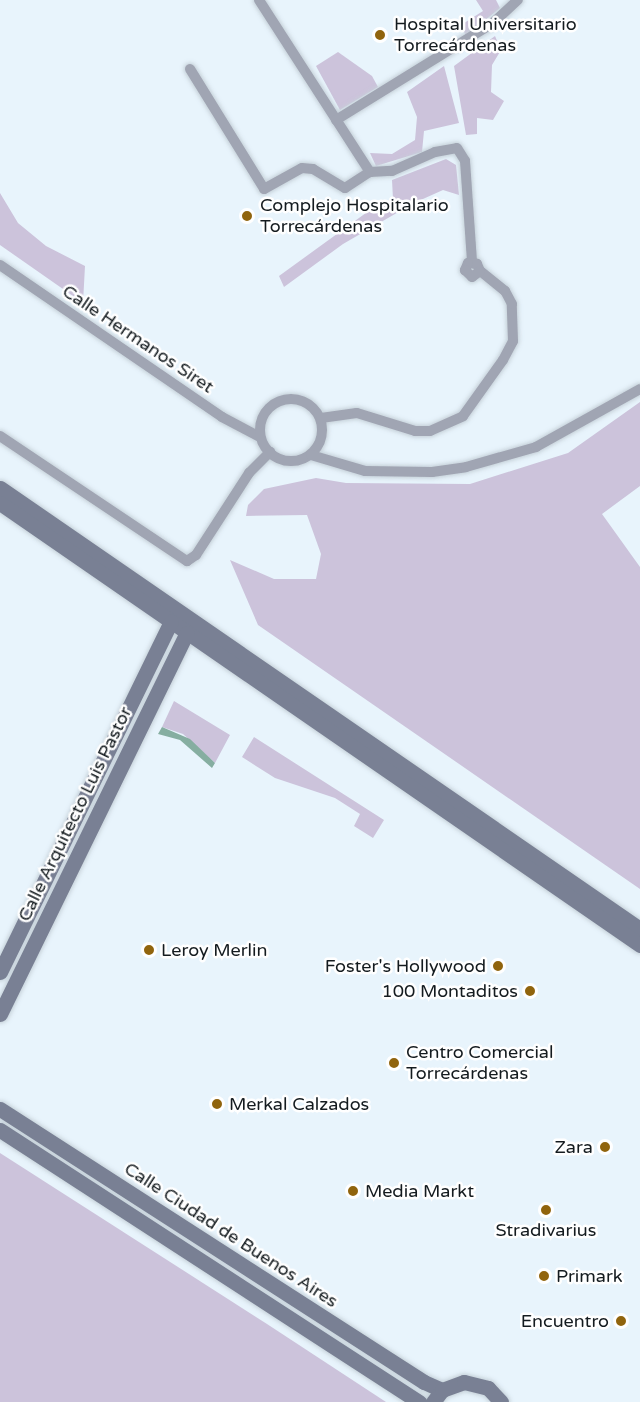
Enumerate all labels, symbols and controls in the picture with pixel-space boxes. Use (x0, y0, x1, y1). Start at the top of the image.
place label: Hospital Universitario Torrecárdenas (394, 14, 577, 57)
marker: Hospital Universitario Torrecárdenas (371, 26, 389, 44)
place label: Complejo Hospitalario Torrecárdenas (260, 195, 449, 238)
marker: Complejo Hospitalario Torrecárdenas (238, 207, 256, 225)
street label: Calle Hermanos Siret (58, 280, 218, 398)
street label: Calle Arquitecto Luis Pastor (14, 703, 136, 925)
place label: Leroy Merlin (161, 939, 267, 961)
marker: Leroy Merlin (142, 943, 156, 957)
place label: Foster's Hollywood (325, 955, 486, 977)
marker: Foster's Hollywood (491, 959, 505, 973)
place label: 100 Montaditos (381, 980, 518, 1002)
marker: 100 Montaditos (523, 984, 537, 998)
place label: Centro Comercial Torrecárdenas (406, 1042, 553, 1084)
marker: Centro Comercial Torrecárdenas (387, 1056, 401, 1070)
place label: Merkal Calzados (229, 1093, 369, 1115)
marker: Merkal Calzados (210, 1097, 224, 1111)
place label: Zara (554, 1136, 593, 1158)
marker: Zara (598, 1140, 612, 1154)
street label: Calle Ciudad de Buenos Aires (120, 1158, 342, 1312)
place label: Media Markt (365, 1180, 474, 1202)
marker: Media Markt (346, 1184, 360, 1198)
marker: Stradivarius (539, 1203, 553, 1217)
place label: Stradivarius (496, 1219, 596, 1241)
place label: Primark (556, 1265, 623, 1287)
marker: Primark (537, 1269, 551, 1283)
place label: Encuentro (521, 1310, 609, 1332)
marker: Encuentro (614, 1314, 628, 1328)

